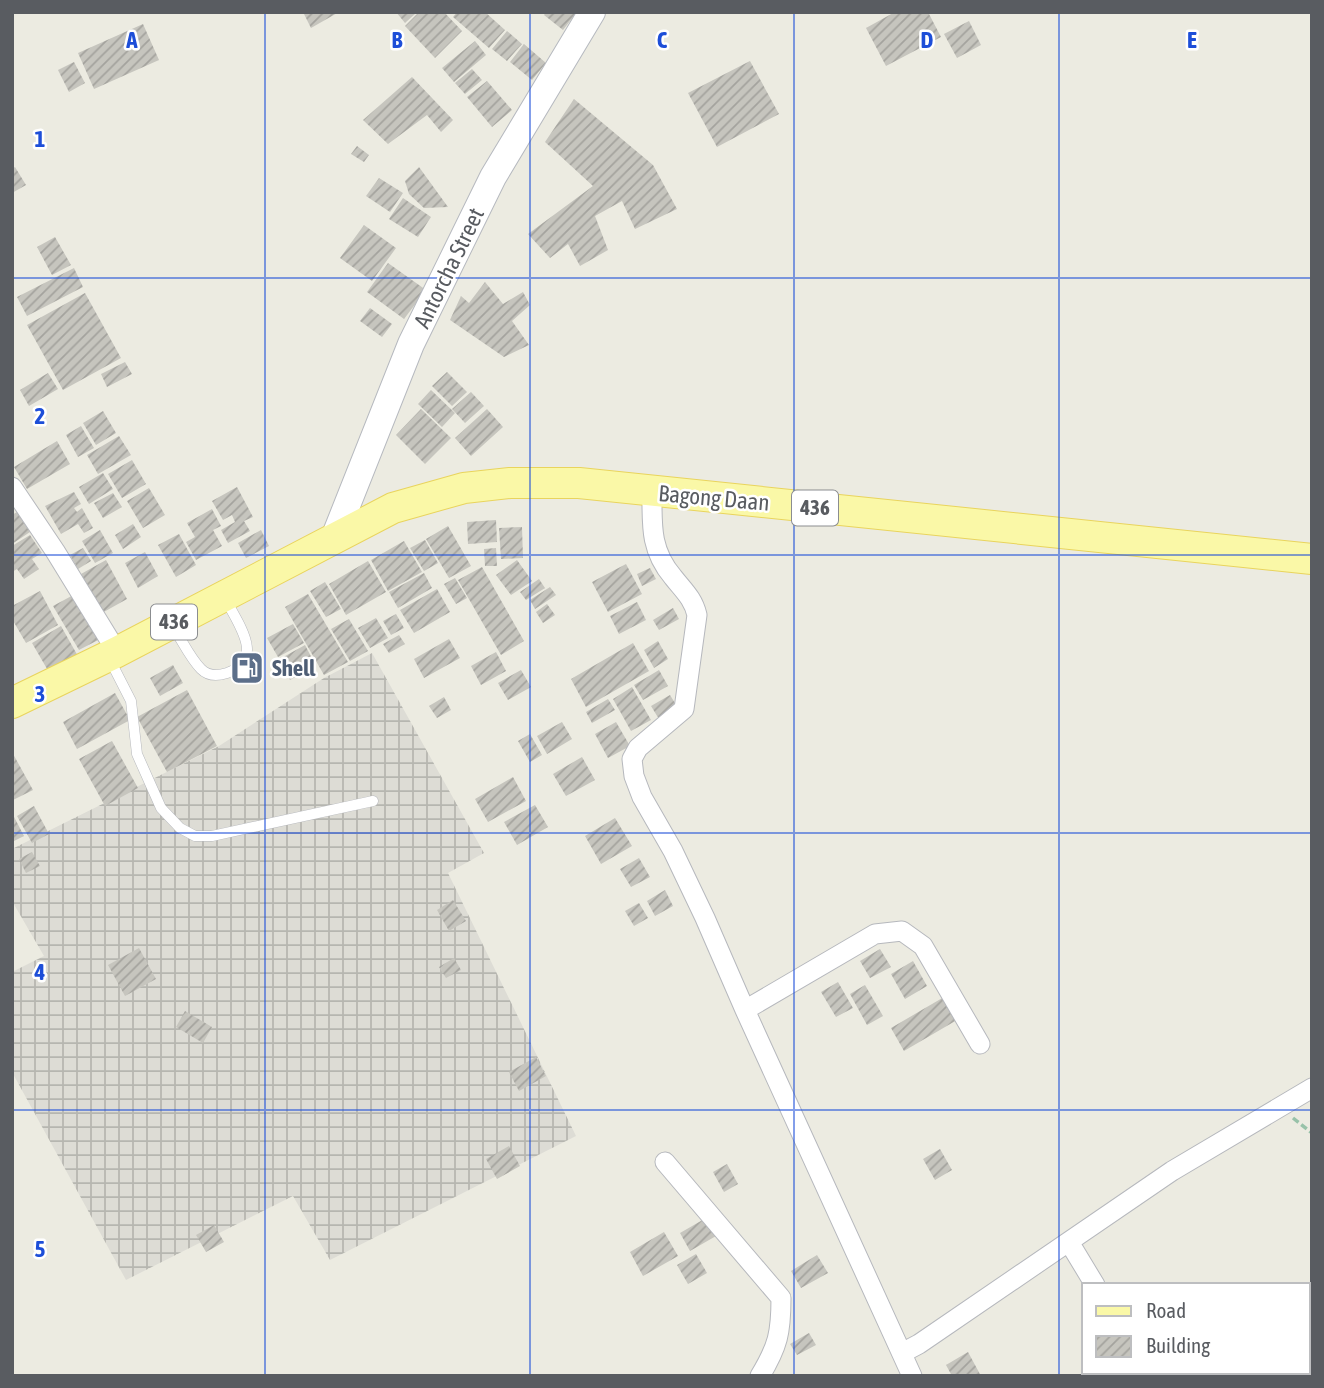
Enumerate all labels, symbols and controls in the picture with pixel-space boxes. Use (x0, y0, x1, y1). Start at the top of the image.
text: A (125, 27, 138, 53)
text: B (392, 27, 403, 53)
text: C (657, 27, 668, 53)
text: D (921, 27, 934, 53)
text: E (1187, 27, 1197, 53)
text: 1 (35, 126, 46, 152)
street label: Antorcha Street (409, 204, 489, 332)
text: 2 (35, 403, 45, 429)
street label: Bagong Daan (657, 480, 771, 516)
road number: 436 (792, 490, 838, 526)
road number: 436 (151, 604, 197, 640)
fuel station icon: Shell (228, 649, 266, 687)
place label: Shell (272, 655, 316, 681)
text: 3 (35, 681, 45, 707)
text: 4 (34, 959, 46, 985)
text: 5 (35, 1236, 46, 1262)
legend (1082, 1283, 1310, 1374)
text: Road (1146, 1298, 1186, 1322)
text: Building (1146, 1333, 1210, 1357)

